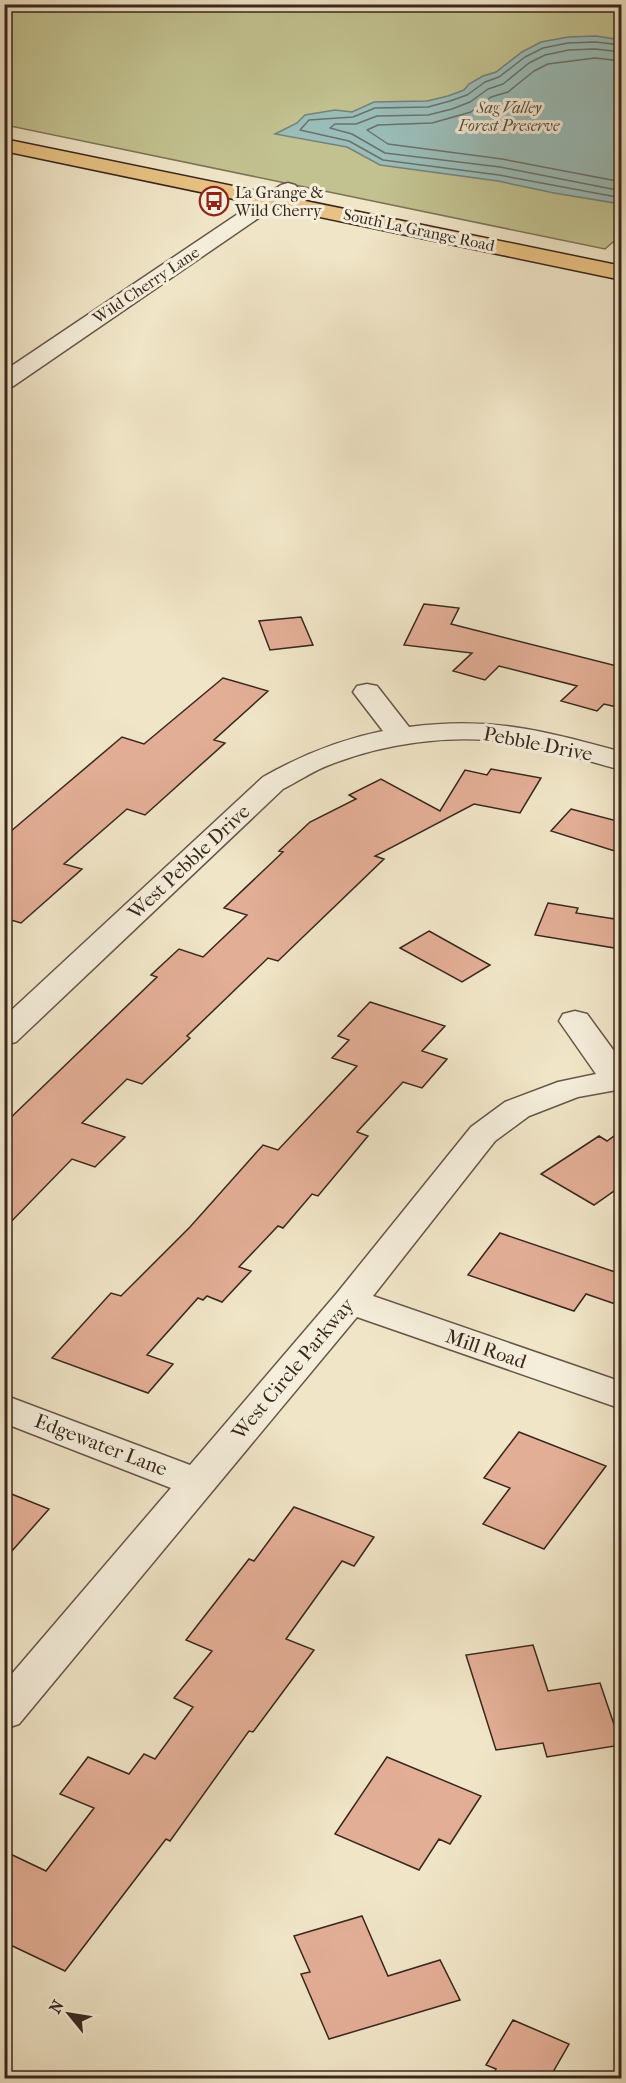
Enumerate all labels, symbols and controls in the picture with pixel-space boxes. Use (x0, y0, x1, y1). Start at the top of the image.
park label: Sag Valley Forest Preserve (458, 98, 560, 135)
place label: La Grange & Wild Cherry (234, 183, 323, 220)
bus stop icon: La Grange & Wild Cherry (198, 185, 230, 217)
street label: South La Grange Road (342, 205, 497, 255)
street label: Wild Cherry Lane (88, 242, 203, 328)
street label: Pebble Drive (482, 722, 595, 766)
street label: West Pebble Drive (123, 800, 255, 925)
street label: West Circle Parkway (227, 1293, 360, 1445)
street label: Mill Road (442, 1324, 531, 1374)
street label: Edgewater Lane (32, 1409, 171, 1481)
north arrow (39, 1984, 99, 2044)
text: N (45, 1996, 68, 2017)

